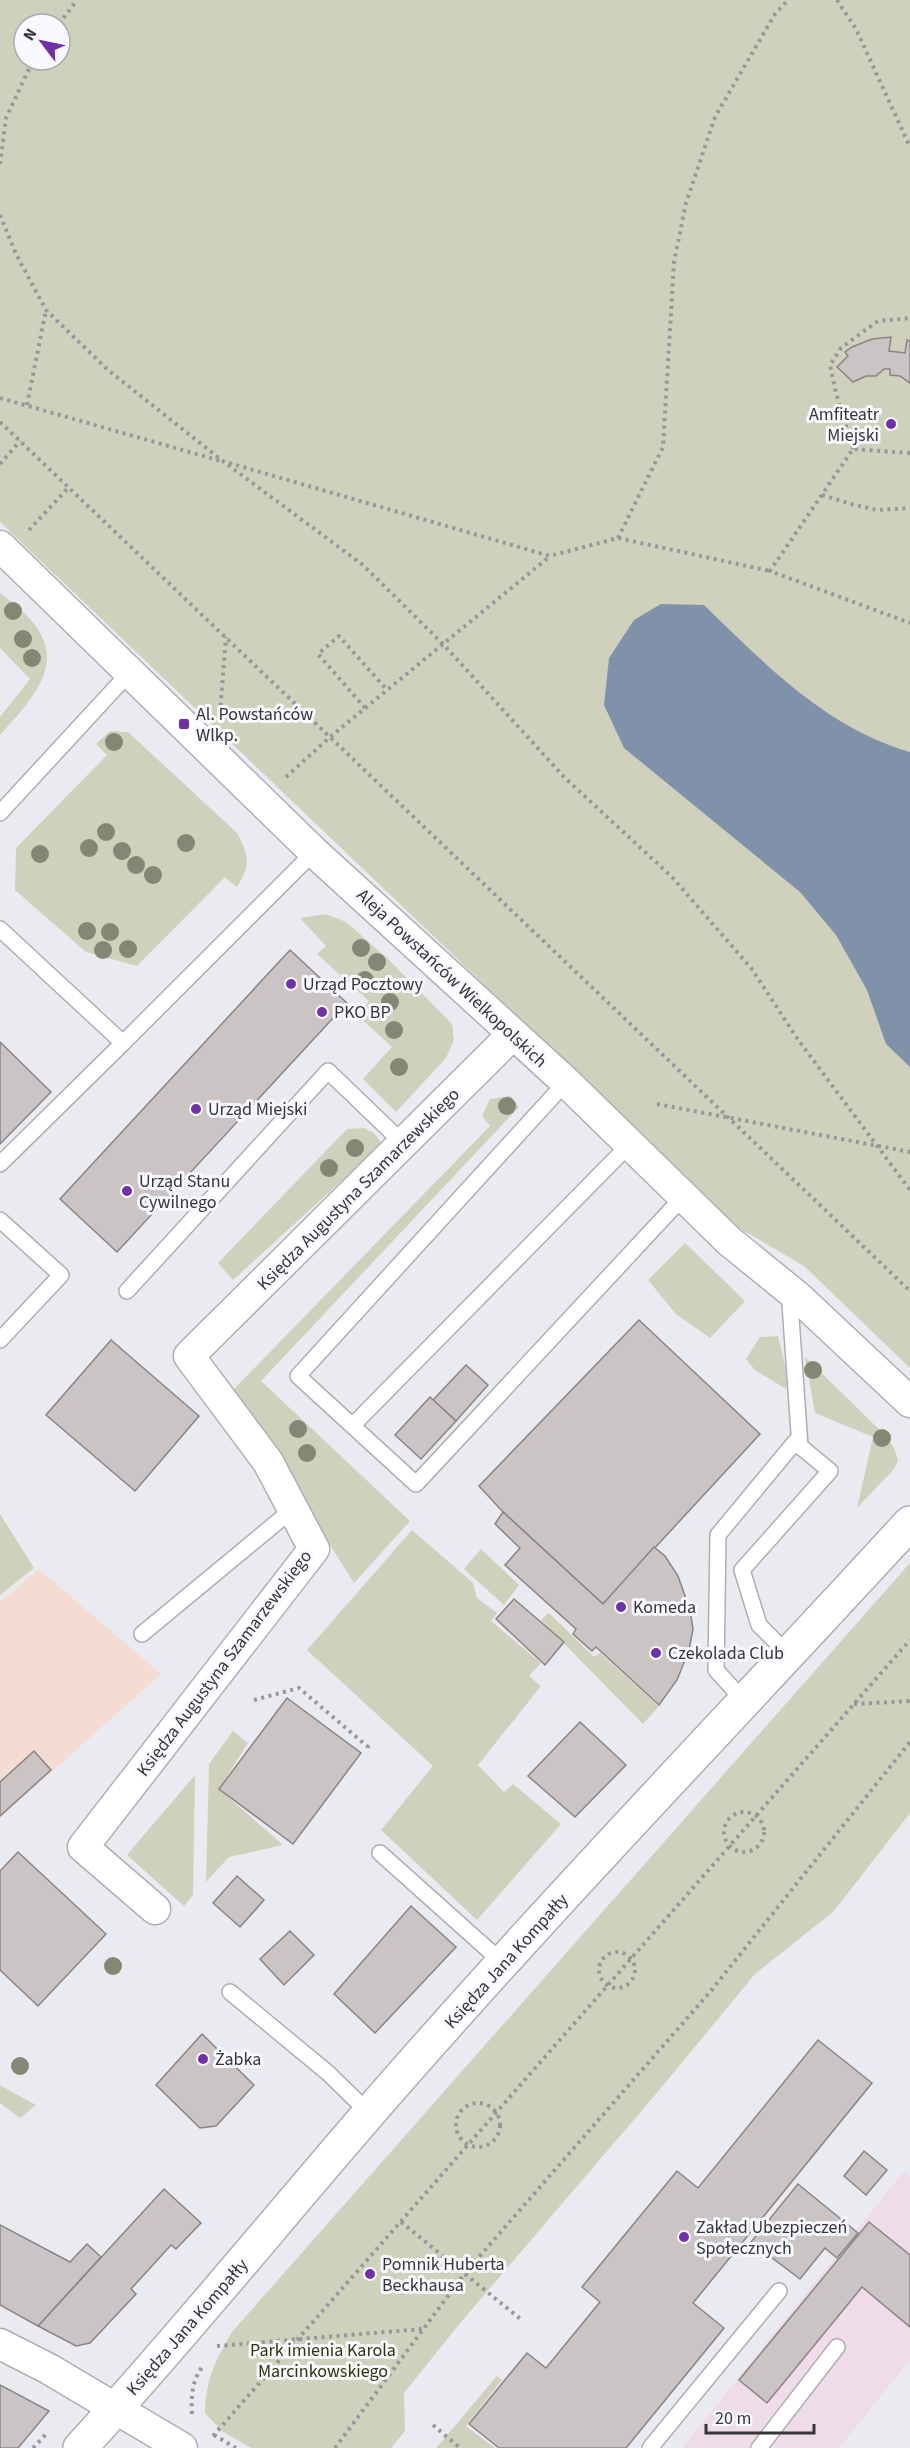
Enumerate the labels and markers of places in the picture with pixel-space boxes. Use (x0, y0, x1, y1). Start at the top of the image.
place label: Amfiteatr Miejski (809, 402, 880, 448)
marker: Amfiteatr Miejski (884, 417, 898, 431)
place label: Al. Powstańców Wlkp. (196, 702, 313, 748)
marker: Al. Powstańców Wlkp. (177, 717, 191, 731)
place label: Urząd Pocztowy (303, 972, 424, 997)
marker: Urząd Pocztowy (284, 977, 298, 991)
place label: PKO BP (334, 1000, 391, 1025)
marker: PKO BP (315, 1005, 329, 1019)
place label: Urząd Miejski (208, 1097, 307, 1122)
marker: Urząd Miejski (189, 1102, 203, 1116)
place label: Urząd Stanu Cywilnego (139, 1169, 230, 1215)
marker: Urząd Stanu Cywilnego (120, 1184, 134, 1198)
place label: Komeda (633, 1595, 696, 1620)
marker: Komeda (614, 1600, 628, 1614)
place label: Czekolada Club (668, 1641, 784, 1666)
marker: Czekolada Club (649, 1646, 663, 1660)
place label: Żabka (215, 2047, 261, 2072)
marker: Żabka (196, 2052, 210, 2066)
place label: Zakład Ubezpieczeń Społecznych (696, 2215, 847, 2261)
marker: Zakład Ubezpieczeń Społecznych (677, 2230, 691, 2244)
place label: Pomnik Huberta Beckhausa (382, 2252, 505, 2298)
marker: Pomnik Huberta Beckhausa (363, 2267, 377, 2281)

